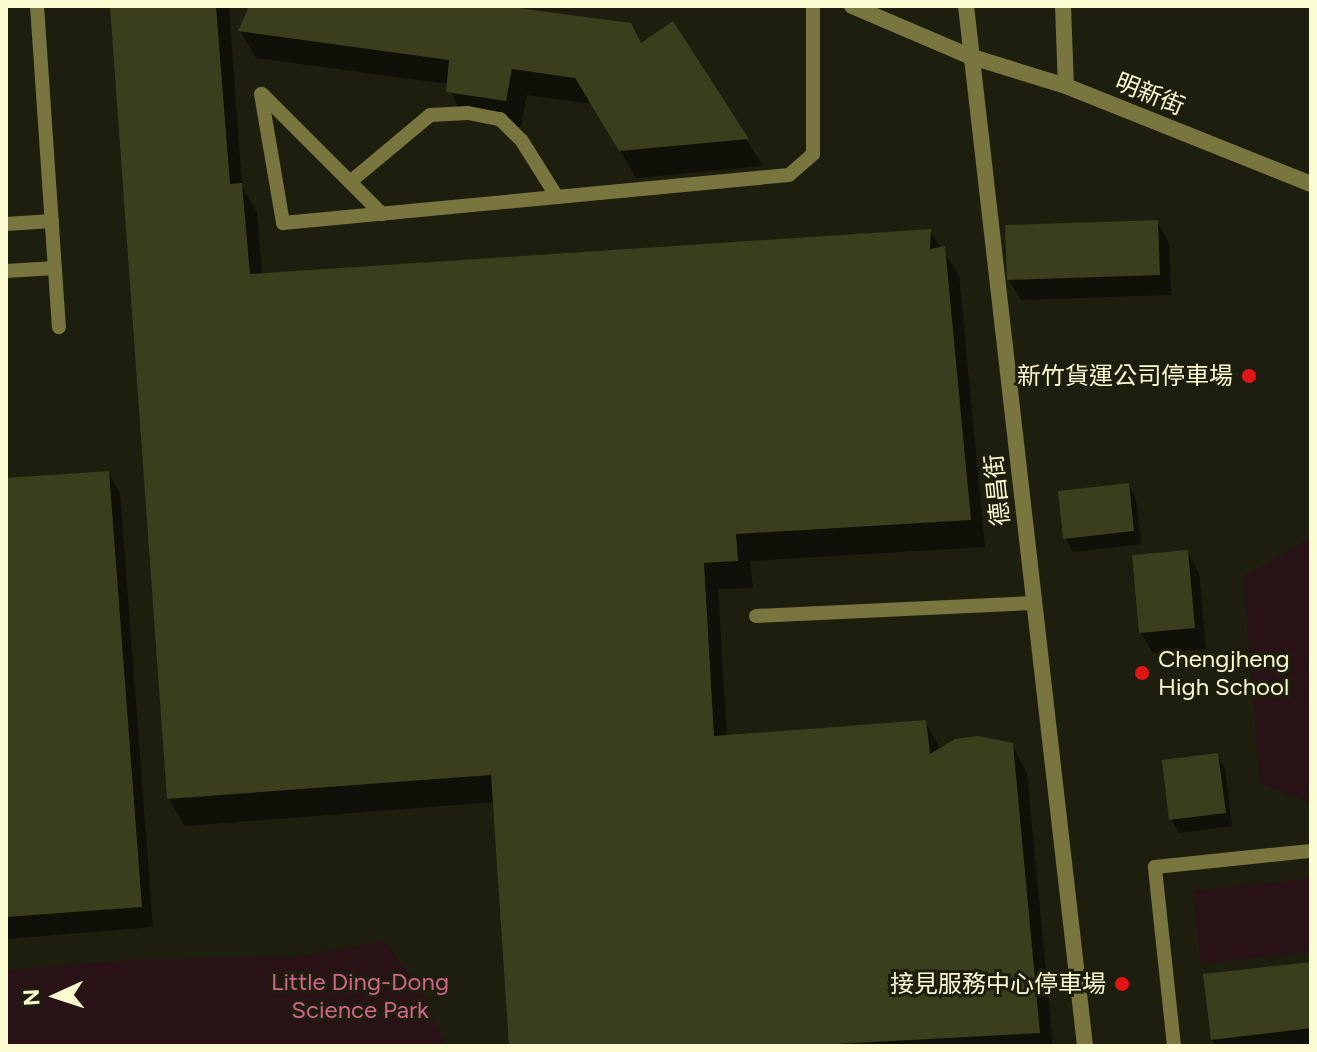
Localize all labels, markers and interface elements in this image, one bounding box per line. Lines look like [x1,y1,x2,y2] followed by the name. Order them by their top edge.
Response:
[1111,67,1189,121] street label: 明新街
[1017,362,1233,390] place label: 新竹貨運公司停車場
[1240,367,1258,385] marker: 新竹貨運公司停車場
[979,453,1015,527] street label: 德昌街
[1158,645,1290,701] place label: Chengjheng High School
[1133,664,1151,682] marker: Chengjheng High School
[16,956,96,1036] north arrow
[271,968,449,1024] park label: Little Ding-Dong Science Park
[890,970,1106,998] place label: 接見服務中心停車場
[1113,975,1131,993] marker: 接見服務中心停車場
[18,988,45,1006] text: N

